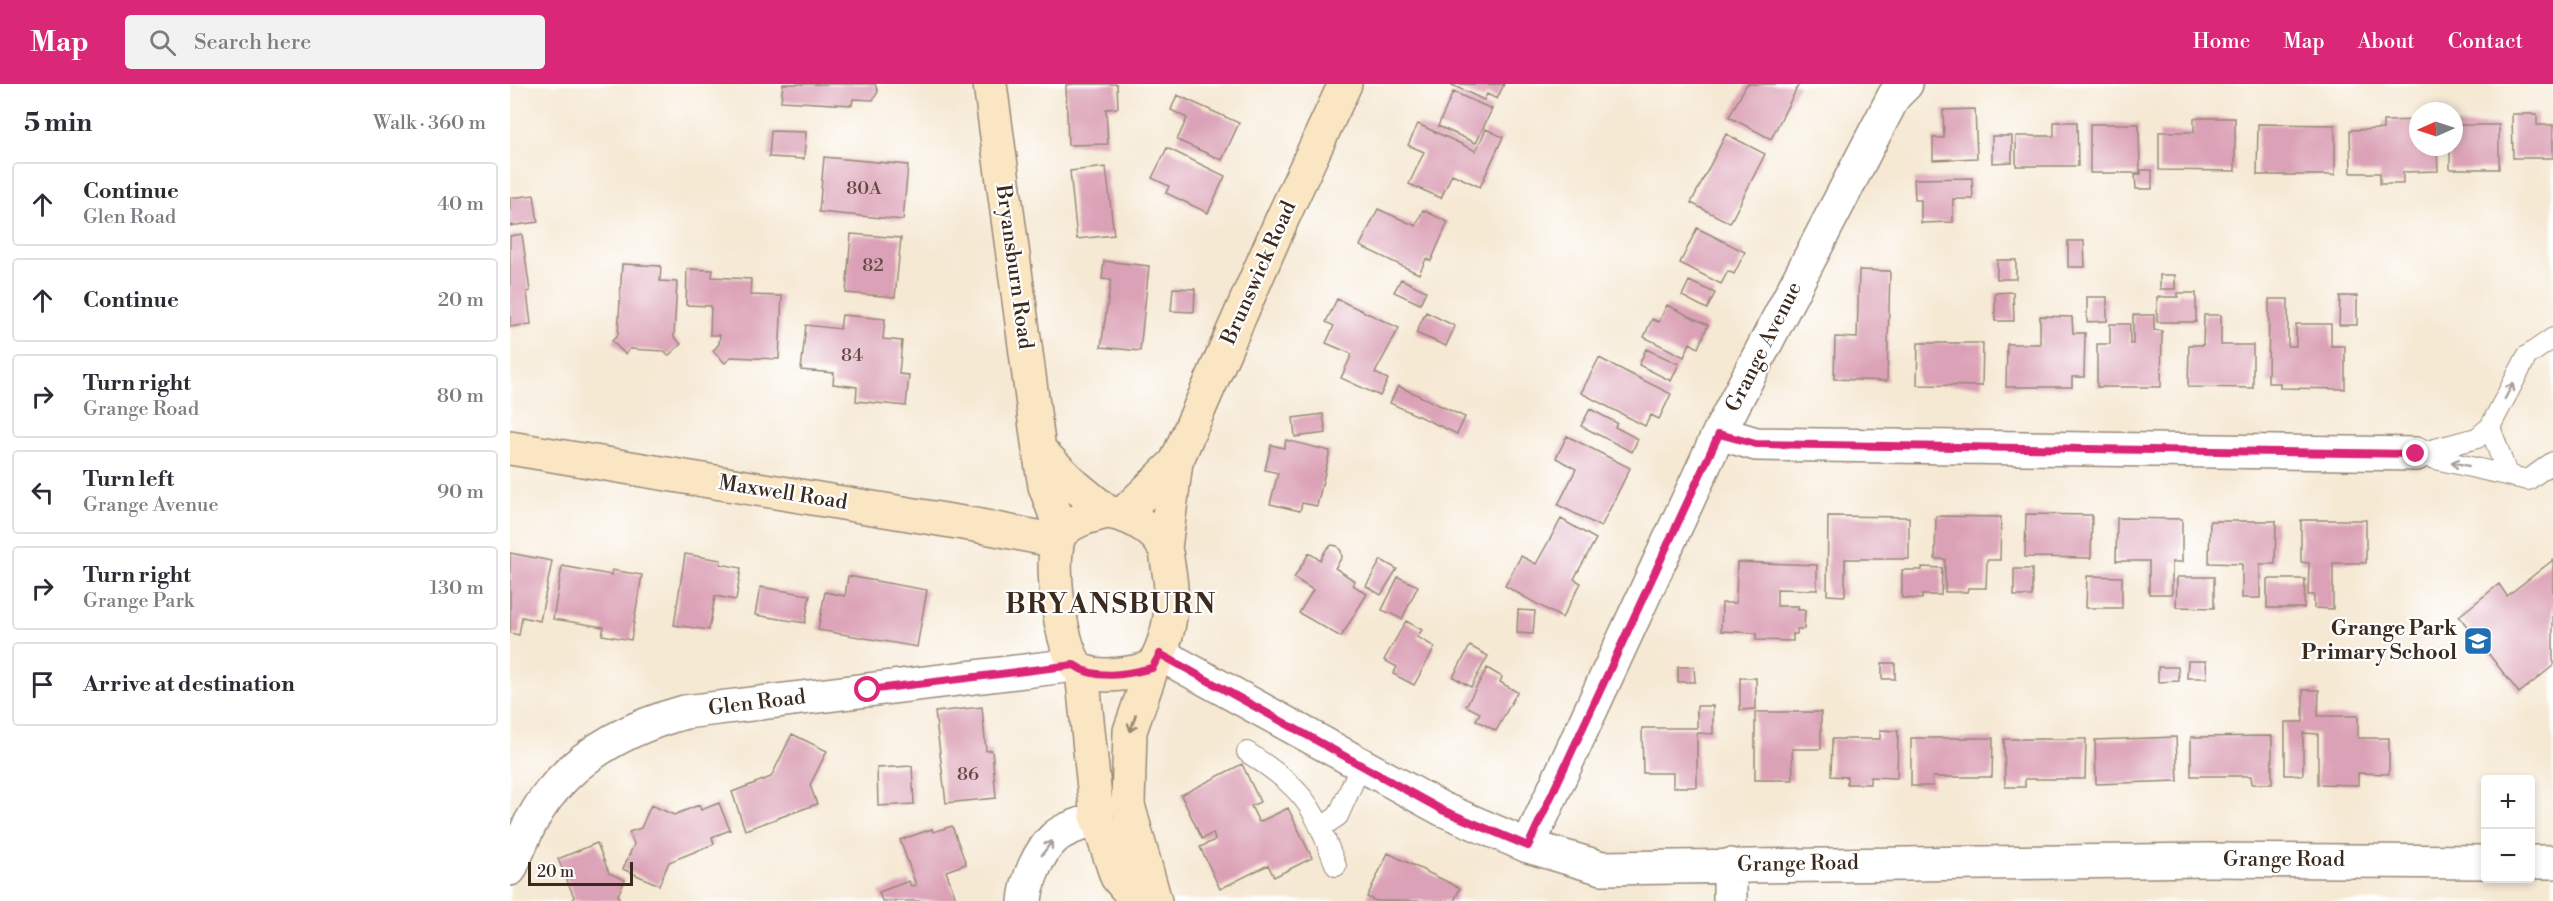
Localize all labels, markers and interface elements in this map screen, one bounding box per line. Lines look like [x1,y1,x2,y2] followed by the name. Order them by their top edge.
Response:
[125,15,545,69] search box
[30,25,89,60] text: Map
[146,26,179,59] icon: search
[194,29,311,56] text: Search here
[2193,29,2250,55] text: Home
[2283,29,2325,55] text: Map
[2358,29,2415,55] text: About
[2448,29,2523,55] text: Contact
[2409,102,2463,156] north arrow
[24,107,92,139] text: 5 min
[373,111,486,136] text: Walk · 360 m
[846,177,882,200] house number: 80A
[83,178,179,205] text: Continue
[989,182,1038,351] street label: Bryansburn Road
[26,188,59,221] icon: ahead
[437,192,484,217] text: 40 m
[1215,197,1302,350] street label: Brunswick Road
[83,205,176,230] text: Glen Road
[862,254,884,277] house number: 82
[1720,278,1808,416] street label: Grange Avenue
[26,284,59,317] icon: ahead
[83,287,179,314] text: Continue
[438,288,484,313] text: 20 m
[841,344,863,367] house number: 84
[83,370,191,397] text: Turn right
[26,380,59,413] icon: right
[2504,382,2515,400] one-way arrow
[437,384,484,409] text: 80 m
[83,397,199,422] text: Grange Road
[2402,440,2428,466] route end
[2451,458,2470,470] one-way arrow
[83,466,174,493] text: Turn left
[717,470,849,516] street label: Maxwell Road
[26,476,59,509] icon: left
[437,480,484,505] text: 90 m
[83,493,219,518] text: Grange Avenue
[83,562,191,589] text: Turn right
[26,572,59,605] icon: right
[429,576,484,601] text: 130 m
[1005,588,1217,622] district label: BRYANSBURN
[83,589,194,614] text: Grange Park
[2301,616,2458,666] place label: Grange Park Primary School
[2462,625,2494,657] school or university icon: Grange Park Primary School
[26,668,59,701] icon: arrive
[83,671,295,698] text: Arrive at destination
[854,676,880,702] route start
[707,684,807,722] street label: Glen Road
[1127,713,1138,732] one-way arrow
[957,763,979,786] house number: 86
[2481,775,2535,883] map controls
[2481,775,2535,829] button: +
[2481,829,2535,883] button: −
[1041,840,1053,856] one-way arrow
[2223,847,2345,873] street label: Grange Road
[1737,850,1859,878] street label: Grange Road
[528,859,633,886] scale bar
[537,862,574,882] text: 20 m

